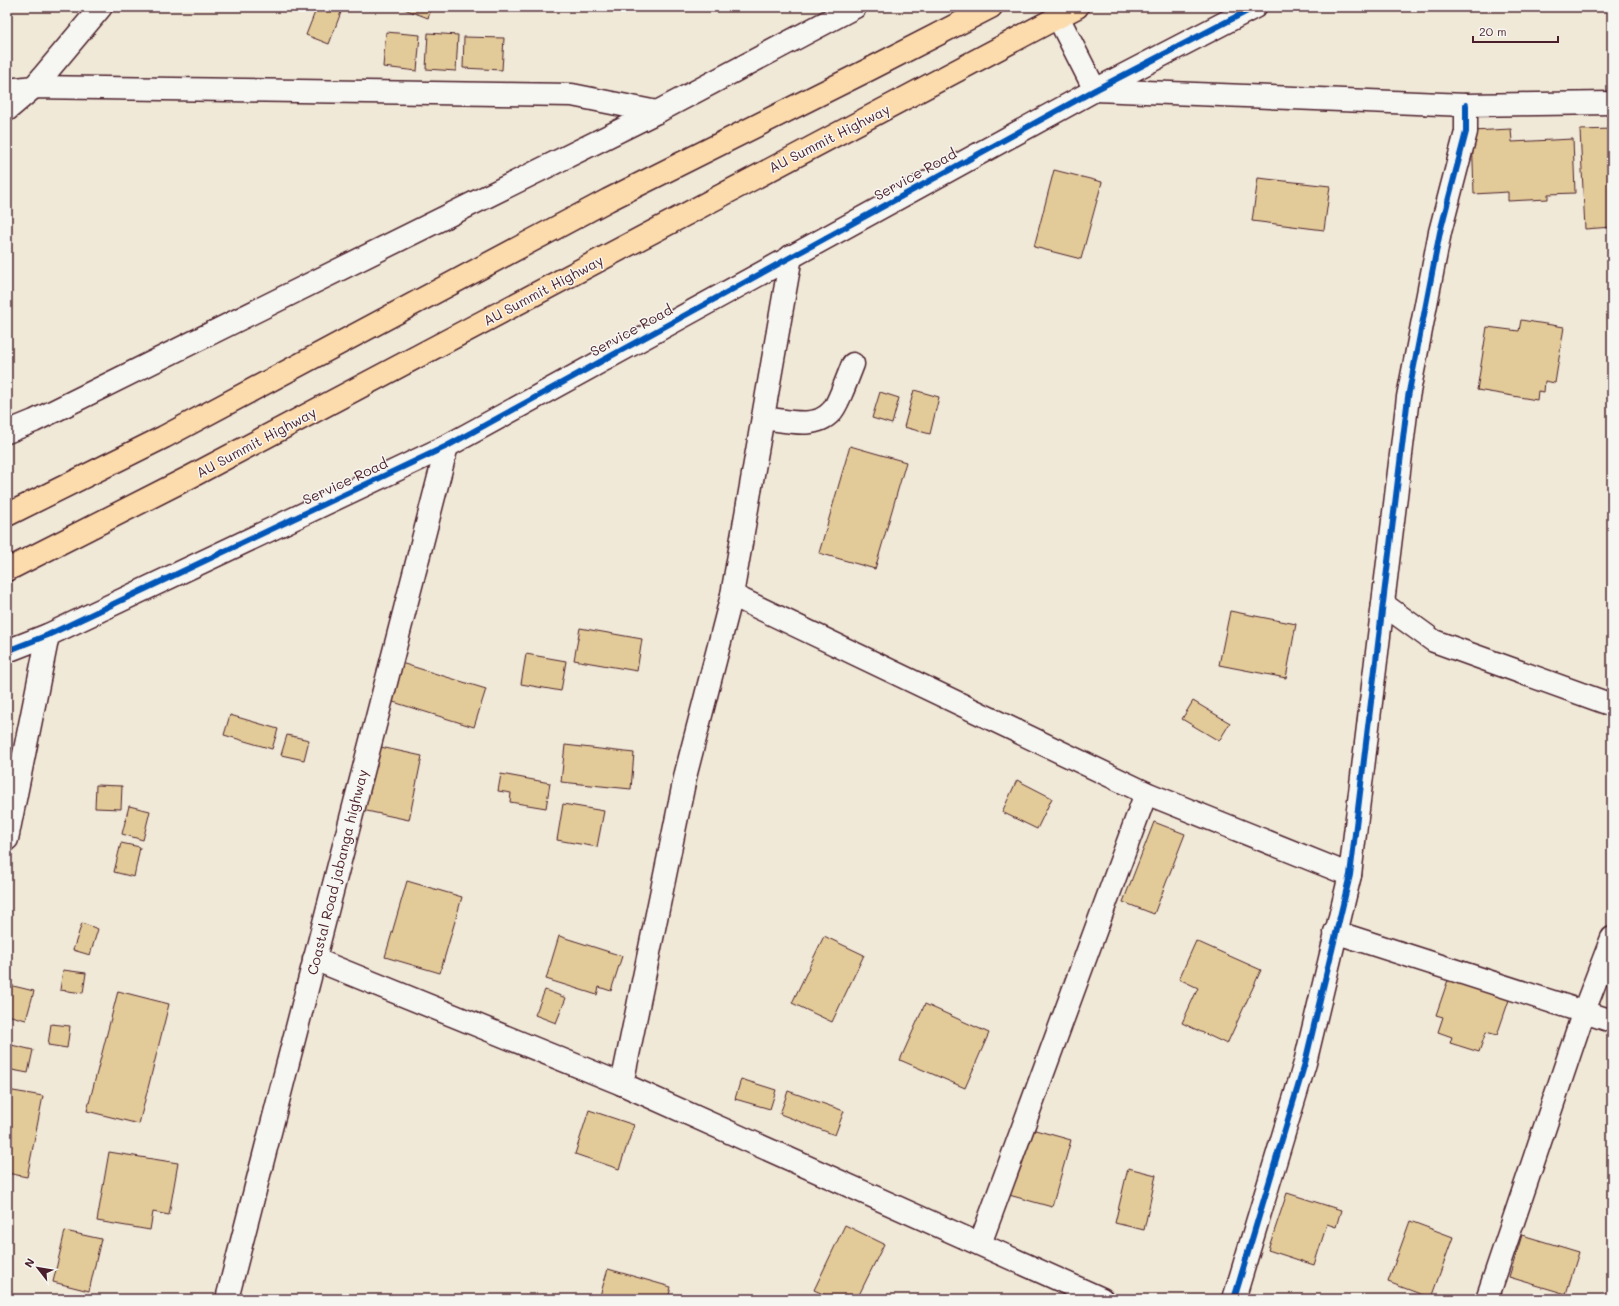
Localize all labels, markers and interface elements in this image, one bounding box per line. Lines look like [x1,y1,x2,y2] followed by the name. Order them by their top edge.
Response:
[1473,18,1558,44] scale bar
[1479,23,1507,39] text: 20 m
[765,99,893,177] street label: AU Summit Highway
[870,143,960,204] street label: Service Road
[480,250,606,330] street label: AU Summit Highway
[586,299,676,360] street label: Service Road
[193,402,319,482] street label: AU Summit Highway
[300,453,391,509] street label: Service Road
[302,767,372,977] street label: Coastal Road jabanga highway
[18,1248,58,1288] north arrow
[20,1255,38,1270] text: N

